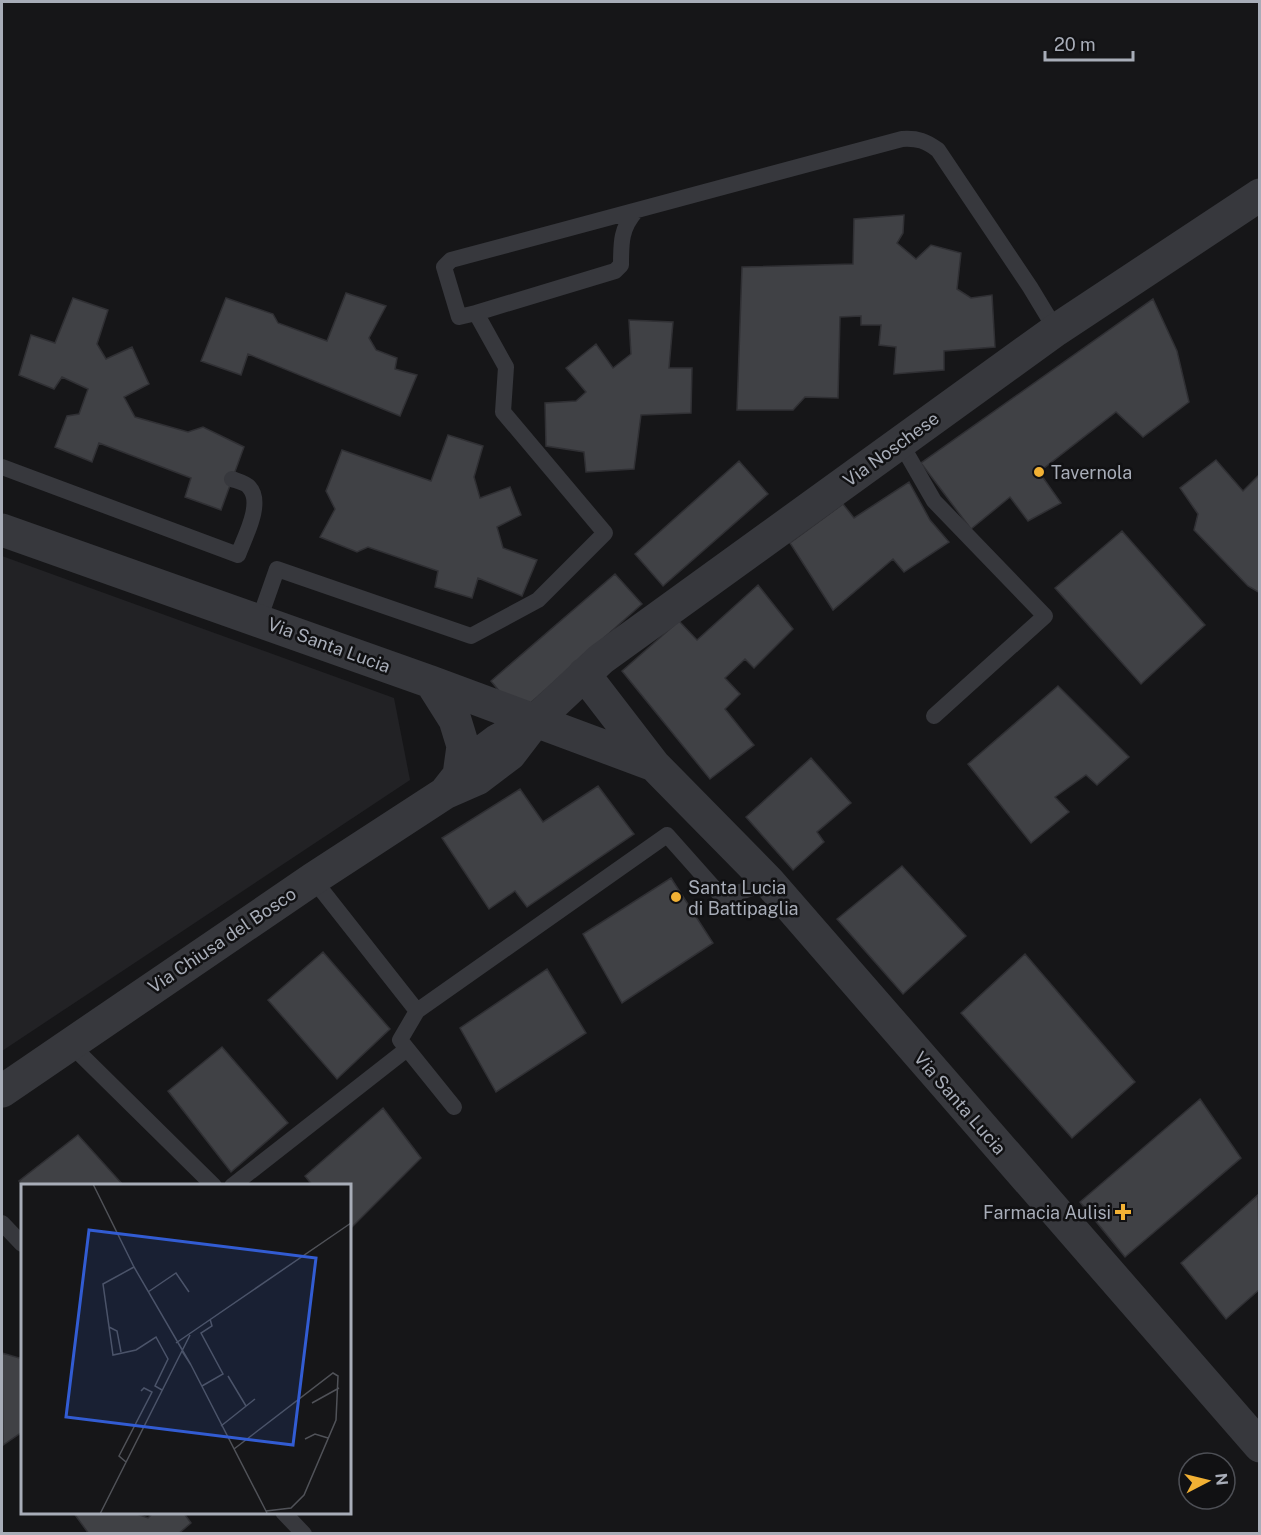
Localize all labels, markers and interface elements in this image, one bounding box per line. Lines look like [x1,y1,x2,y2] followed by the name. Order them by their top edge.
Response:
[1045,24,1134,62] scale bar
[1054,34,1096,55] text: 20 m
[839,407,943,491] street label: Via Noschese
[1051,462,1132,483] place label: Tavernola
[1032,465,1046,479] marker: Tavernola
[265,613,393,677] street label: Via Santa Lucia
[688,877,799,919] place label: Santa Lucia di Battipaglia
[144,883,300,997] street label: Via Chiusa del Bosco
[669,890,683,904] marker: Santa Lucia di Battipaglia
[910,1047,1010,1159] street label: Via Santa Lucia
[21,1184,351,1514] inset map
[983,1202,1111,1223] place label: Farmacia Aulisi
[1116,1205,1130,1219] marker: Farmacia Aulisi
[1177,1451,1237,1511] north arrow
[1211,1472,1232,1487] text: N

